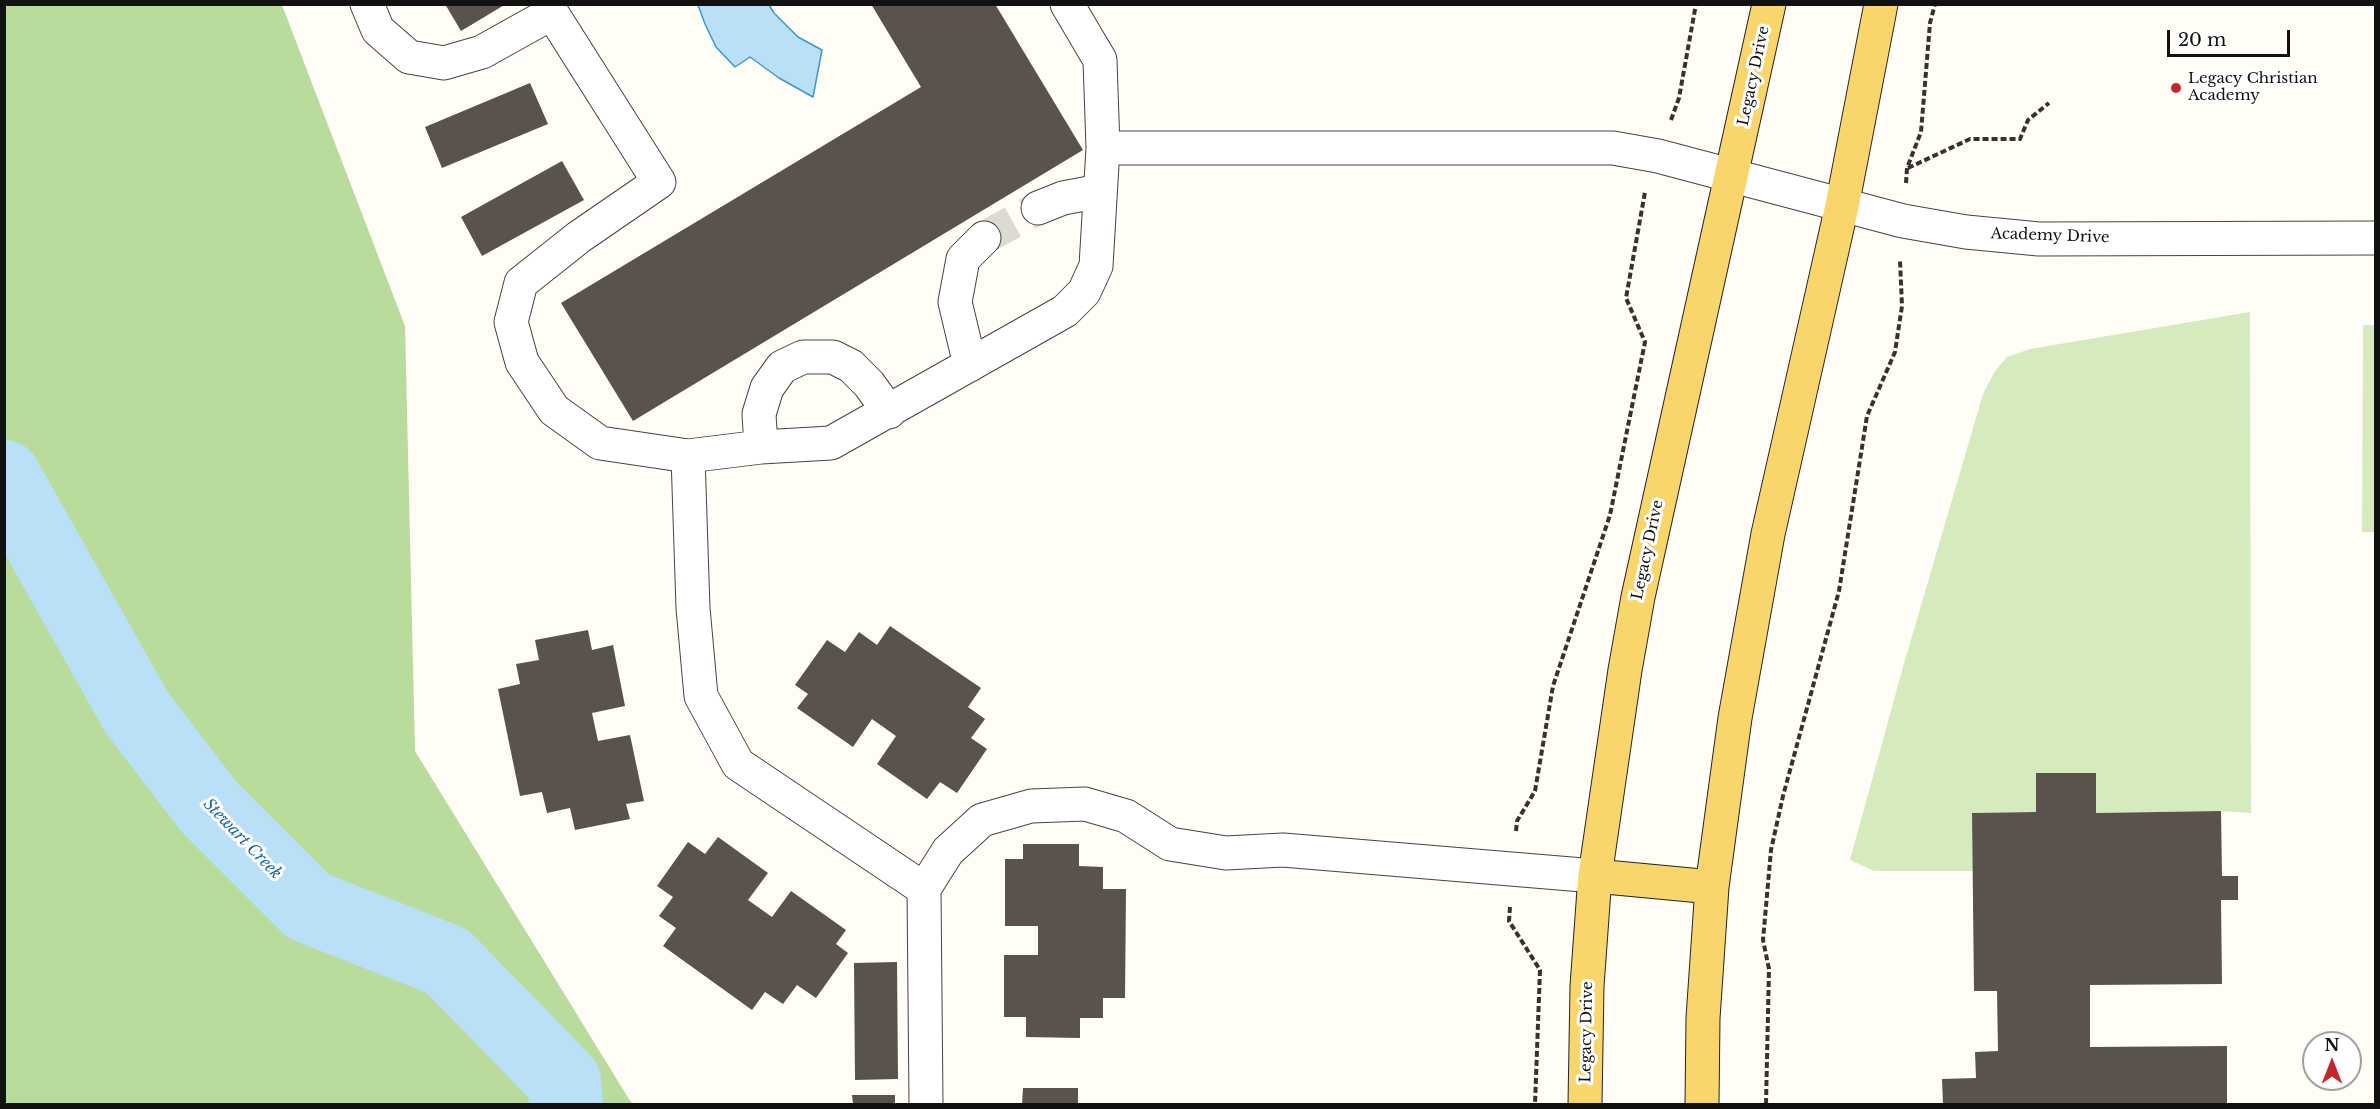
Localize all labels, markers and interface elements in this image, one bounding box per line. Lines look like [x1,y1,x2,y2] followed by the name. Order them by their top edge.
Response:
[2170,18,2293,56] scale bar
[1735,24,1773,128] street label: Legacy Drive
[2178,29,2226,51] text: 20 m
[2188,70,2318,105] place label: Legacy Christian Academy
[2169,81,2183,95] marker: Legacy Christian Academy
[1990,225,2110,247] street label: Academy Drive
[1629,498,1667,602] street label: Legacy Drive
[199,795,285,883] water label: Stewart Creek
[1577,981,1597,1083] street label: Legacy Drive
[2302,1031,2362,1091] north arrow
[2324,1035,2340,1055] text: N

